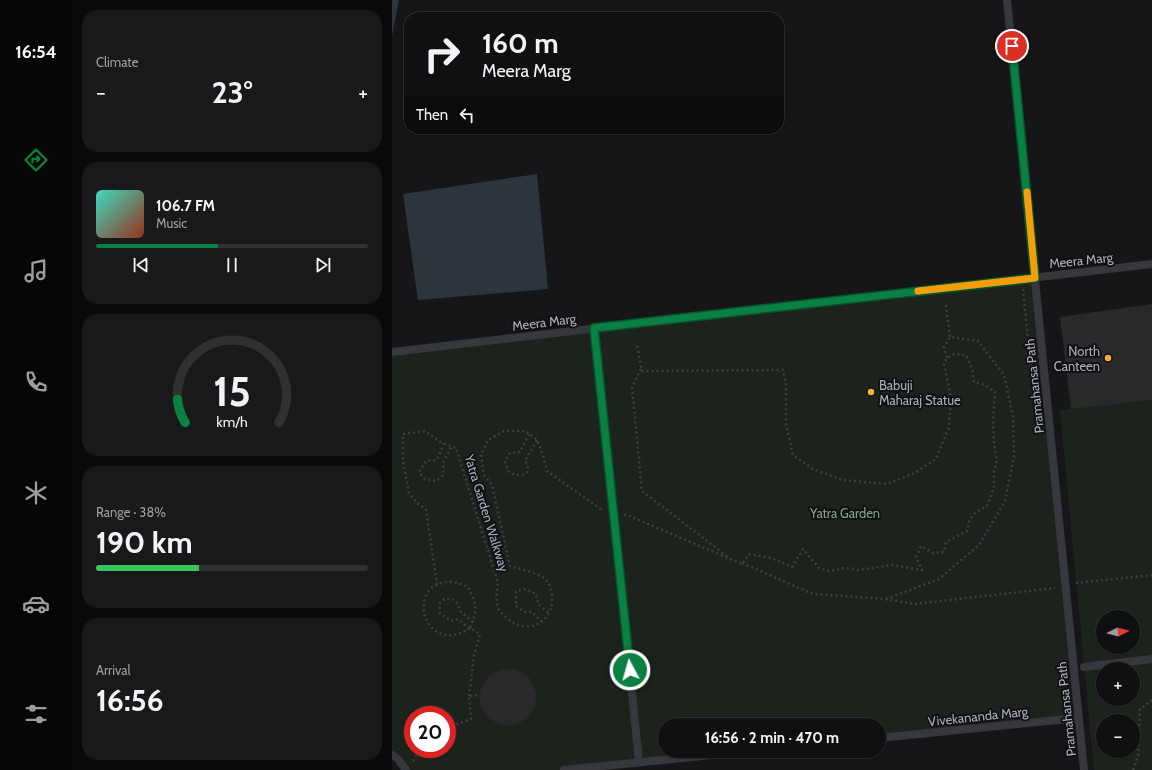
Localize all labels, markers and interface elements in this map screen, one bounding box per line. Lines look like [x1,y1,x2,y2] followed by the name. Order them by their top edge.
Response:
[482,26,558,60] text: 160 m
[416,28,468,80] icon: right
[995,29,1029,63] pin
[1001,35,1023,57] icon: arrive
[15,41,57,63] text: 16:54
[96,54,138,70] text: Climate
[482,60,571,82] text: Meera Marg
[212,74,252,111] text: 23°
[96,79,106,106] text: −
[358,79,368,106] text: +
[456,104,478,126] icon: left
[416,106,448,124] text: Then
[22,146,50,174] icon: directions
[156,197,215,215] text: 106.7 FM
[156,215,187,231] text: Music
[1048,249,1114,271] street label: Meera Marg
[130,254,152,276] icon: previous
[221,254,243,276] icon: pause
[312,254,334,276] icon: next
[22,257,50,285] icon: music
[511,310,577,334] street label: Meera Marg
[1021,338,1047,434] street label: Pramahansa Path
[1054,343,1100,374] place label: North Canteen
[1103,353,1113,363] marker: North Canteen
[213,366,251,416] text: 15
[22,368,50,396] icon: phone
[879,377,961,409] place label: Babuji Maharaj Statue
[866,387,876,397] marker: Babuji Maharaj Statue
[216,413,248,431] text: km/h
[461,451,513,574] street label: Yatra Garden Walkway
[22,479,50,507] icon: climate
[96,504,166,520] text: Range · 38%
[809,505,880,521] park label: Yatra Garden
[96,524,192,561] text: 190 km
[22,590,50,618] icon: car
[1096,610,1140,654] north arrow
[1096,610,1140,758] map controls
[609,649,651,691] position arrow
[1053,661,1079,757] street label: Pramahansa Path
[96,662,131,678] text: Arrival
[1096,662,1140,706] button: +
[96,682,164,719] text: 16:56
[22,700,50,728] icon: filters
[927,703,1029,729] street label: Vivekananda Marg
[404,706,456,758] speed limit sign: 20
[1096,714,1140,758] button: −
[705,729,839,747] text: 16:56 · 2 min · 470 m

